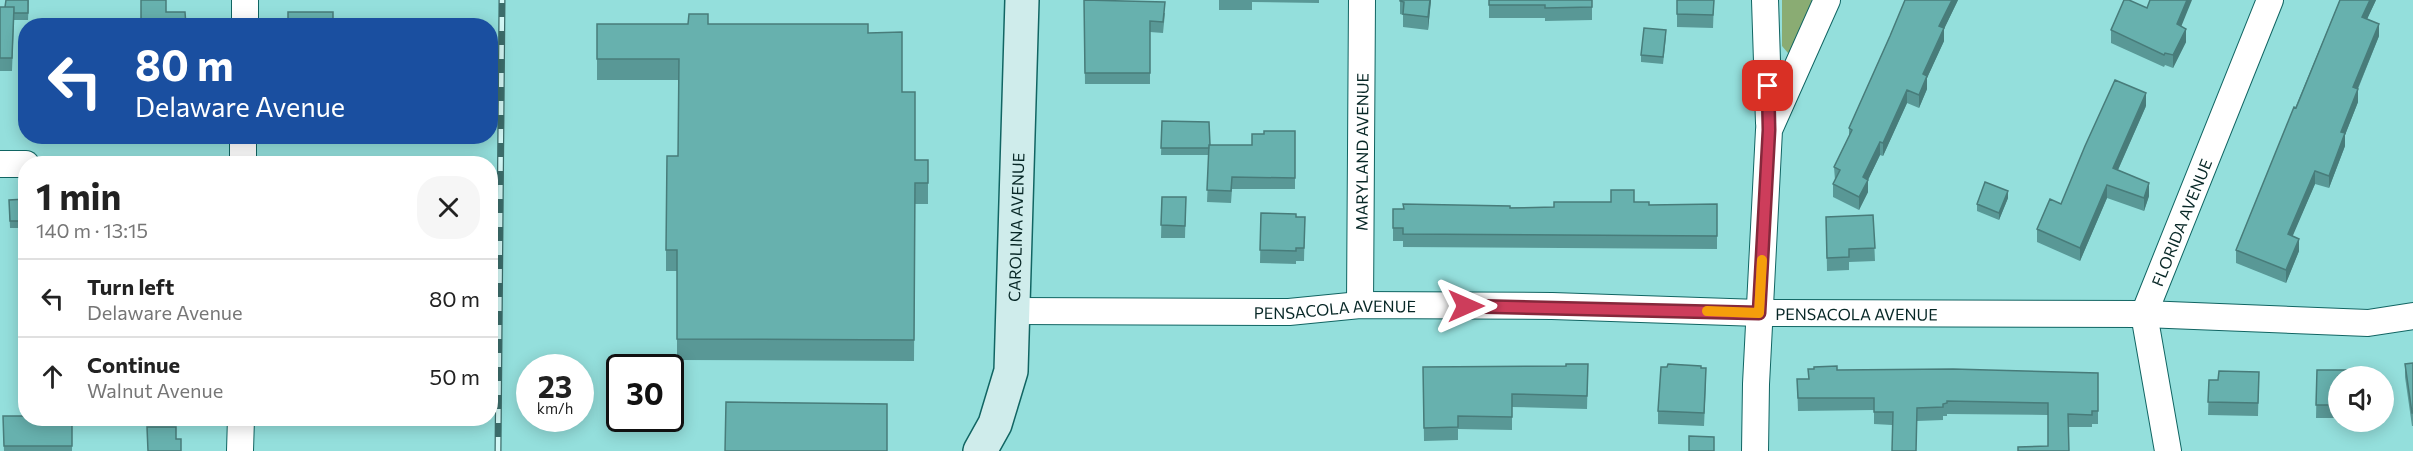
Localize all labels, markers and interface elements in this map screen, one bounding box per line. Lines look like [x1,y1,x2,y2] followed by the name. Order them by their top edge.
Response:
[135,38,234,90] text: 80 m
[36,42,114,120] icon: left
[1742,60,1793,111] pin
[1751,69,1784,102] icon: arrive
[1351,73,1371,231] street label: MARYLAND AVENUE
[135,90,345,123] text: Delaware Avenue
[1004,153,1027,302] street label: CAROLINA AVENUE
[2147,156,2215,289] street label: FLORIDA AVENUE
[36,173,121,217] text: 1 min
[417,176,480,239] button: close
[36,218,148,242] text: 140 m · 13:15
[87,273,174,300] text: Turn left
[1434,274,1498,338] position arrow
[36,282,69,315] icon: left
[429,285,480,312] text: 80 m
[1254,295,1416,322] street label: PENSACOLA AVENUE
[87,300,243,324] text: Delaware Avenue
[1775,304,1938,323] street label: PENSACOLA AVENUE
[87,351,180,378] text: Continue
[606,354,684,432] speed limit sign: 30
[36,360,69,393] icon: ahead
[430,363,480,390] text: 50 m
[2328,366,2394,432] map controls
[2328,366,2394,432] button: sound
[538,367,572,404] text: 23
[87,378,223,402] text: Walnut Avenue
[537,399,573,417] text: km/h

